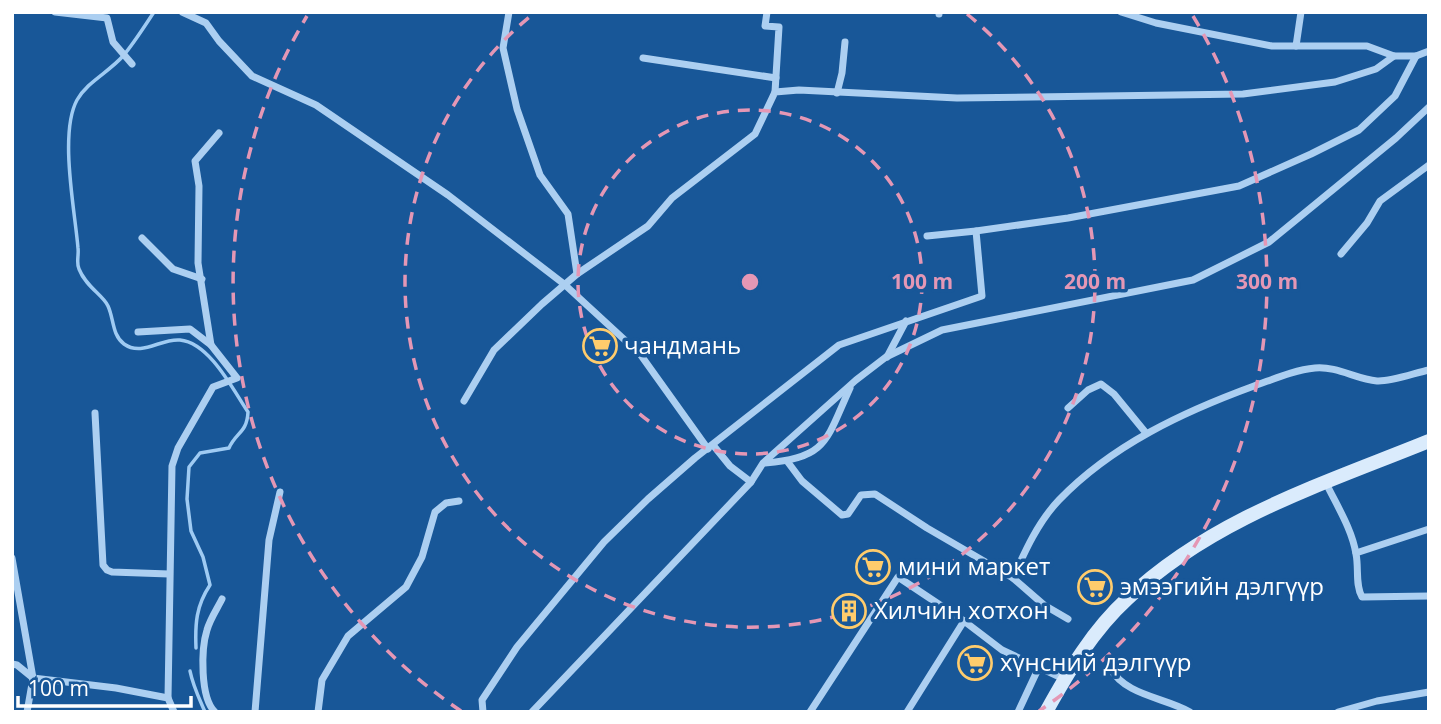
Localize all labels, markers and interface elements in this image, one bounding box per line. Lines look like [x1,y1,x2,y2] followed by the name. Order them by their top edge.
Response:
[891,267,953,295] text: 100 m
[1064,267,1126,295] text: 200 m
[1236,267,1298,295] text: 300 m
[738,270,762,294] centre of rings
[581,327,619,365] supermarket icon: чандмань
[624,328,741,361] place label: чандмань
[854,548,892,586] supermarket icon: мини маркет
[898,549,1050,582] place label: мини маркет
[1076,568,1114,606] supermarket icon: эмээгийн дэлгүүр
[1120,569,1324,602] place label: эмээгийн дэлгүүр
[830,592,868,630] building icon: Хилчин хотхон
[874,593,1049,626] place label: Хилчин хотхон
[956,644,994,682] supermarket icon: хүнсний дэлгүүр
[1000,645,1192,678] place label: хүнсний дэлгүүр
[18,664,191,708] scale bar
[28,674,89,702] text: 100 m

